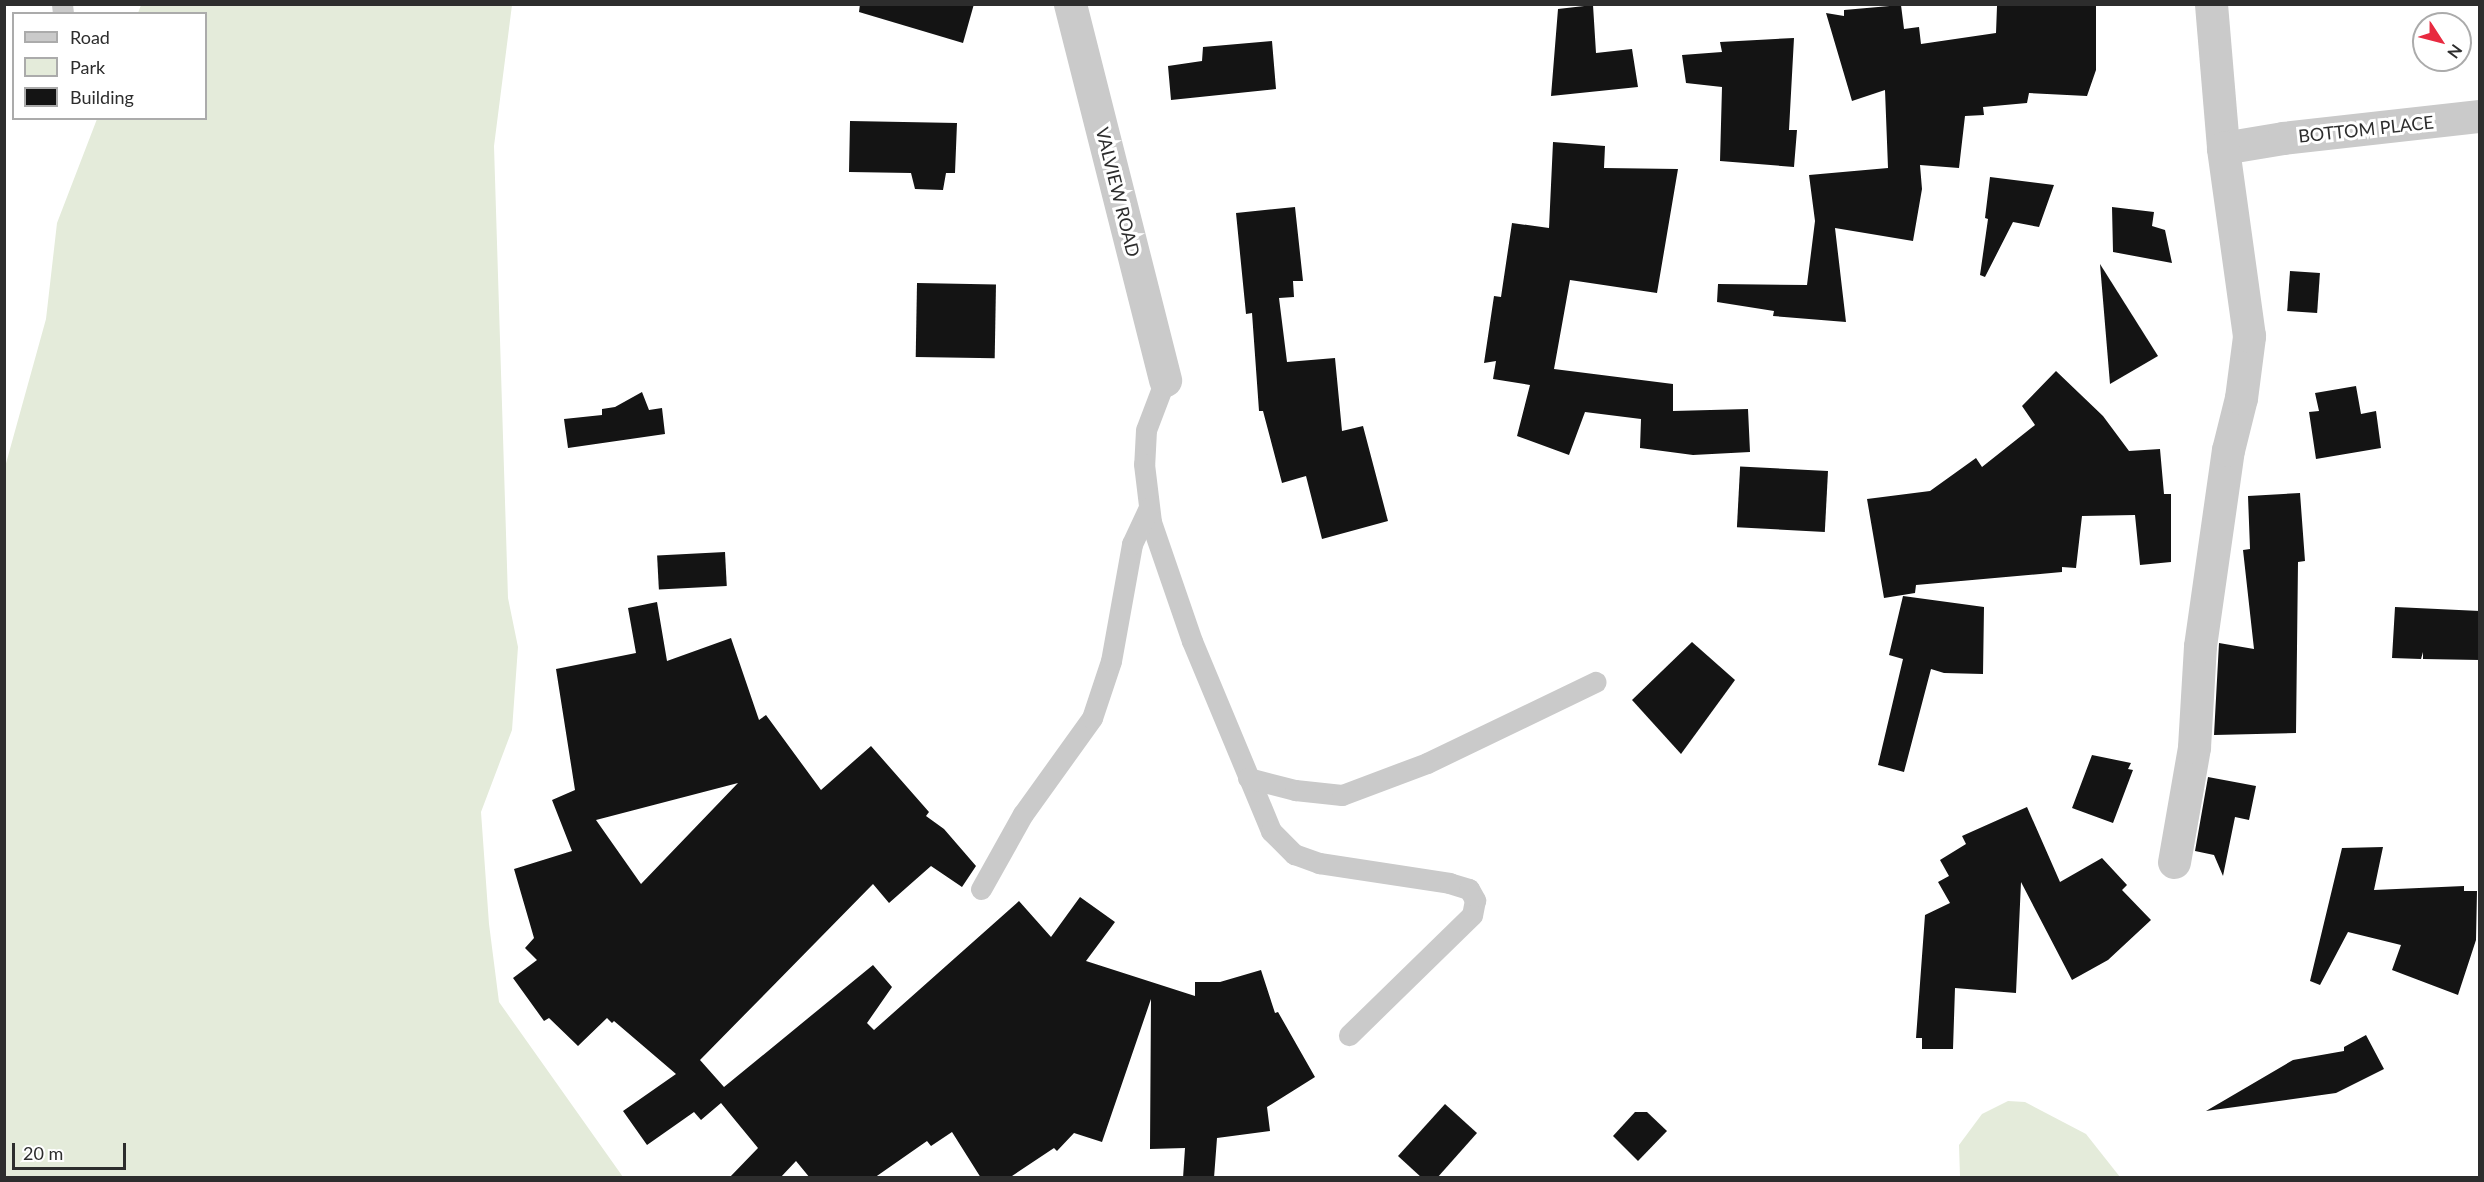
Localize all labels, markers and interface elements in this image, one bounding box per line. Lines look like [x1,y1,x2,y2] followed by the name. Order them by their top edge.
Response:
[12,12,207,120] legend
[2412,12,2472,72] north arrow
[70,26,110,48] text: Road
[2444,41,2467,62] text: N
[70,56,105,78] text: Park
[70,86,134,108] text: Building
[2297,111,2435,147] street label: BOTTOM PLACE
[1091,125,1145,259] street label: VALVIEW ROAD
[15,1131,129,1169] scale bar
[23,1142,63,1164] text: 20 m

